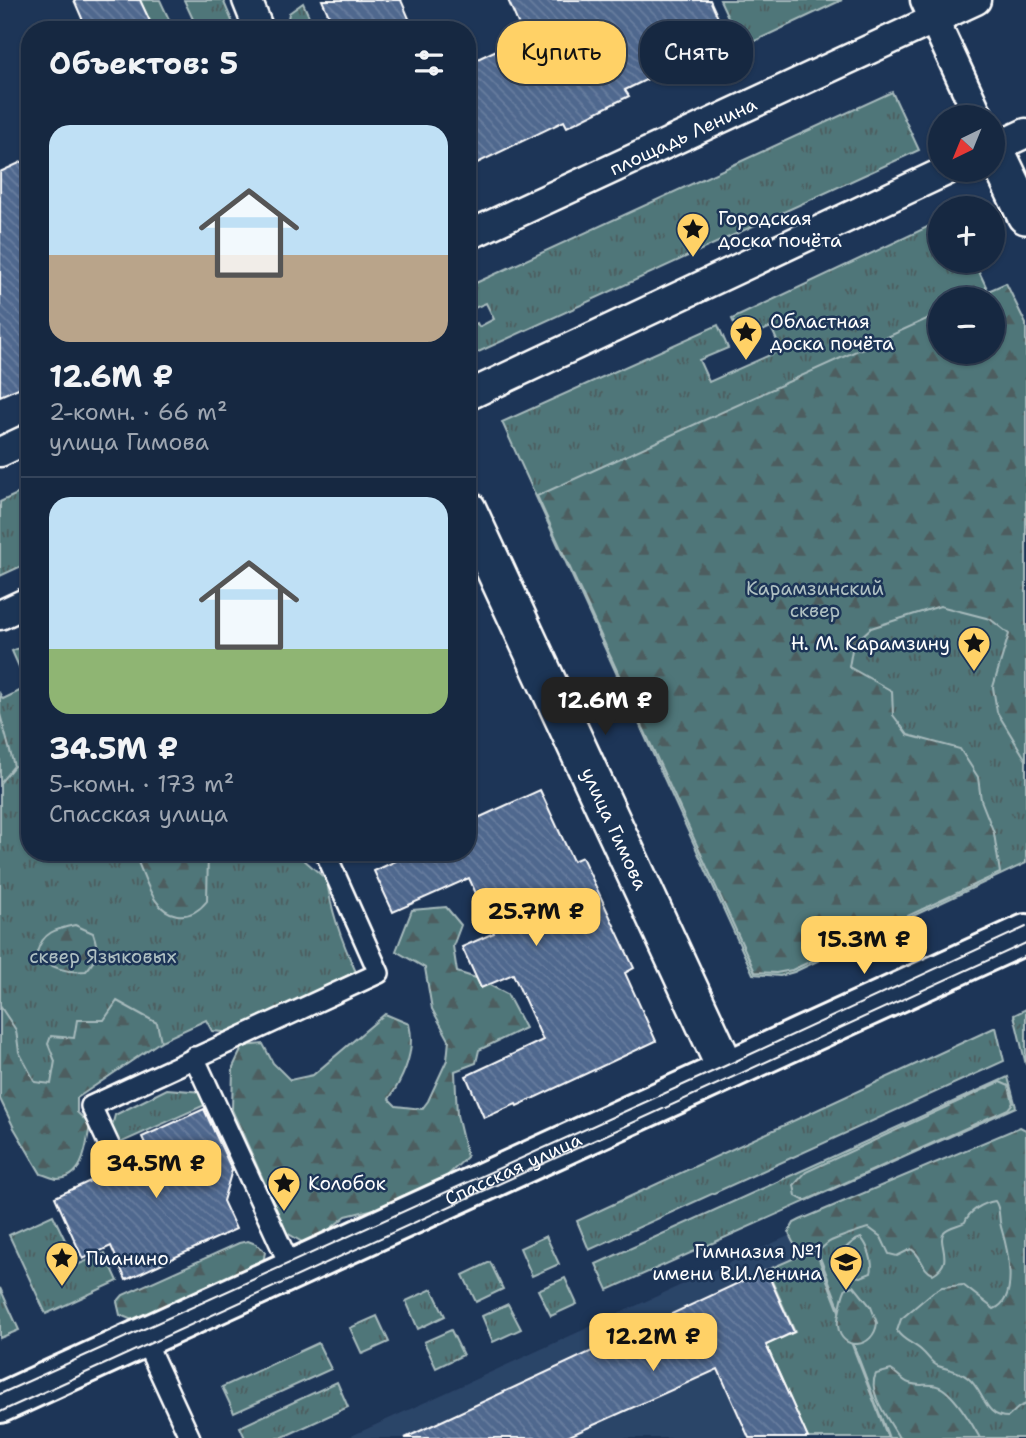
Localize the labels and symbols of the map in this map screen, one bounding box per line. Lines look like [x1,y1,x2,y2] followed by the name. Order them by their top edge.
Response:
[605,91,761,181] street label: площадь Ленина
[928,105,1004,182] north arrow
[718,206,842,253] place label: Городская доска почёта
[674,210,712,259] place icon: Городская доска почёта
[770,309,894,356] place label: Областная доска почёта
[727,313,765,362] place icon: Областная доска почёта
[746,576,884,623] park label: Карамзинский сквер
[955,624,993,673] place icon: Н. М. Карамзину
[791,631,950,656] place label: Н. М. Карамзину
[540,678,670,737] pin: 12.6M ₽
[576,763,654,894] street label: улица Гимова
[471,888,601,948] pin: 25.7M ₽
[799,916,929,976] pin: 15.3M ₽
[29,944,177,969] park label: сквер Языковых
[440,1126,586,1211] street label: Спасская улица
[91,1140,221,1200] pin: 34.5M ₽
[265,1164,303,1213] place icon: Колобок
[308,1171,386,1196] place label: Колобок
[43,1239,81,1288] place icon: Пианино
[652,1239,822,1286] place label: Гимназия №1 имени В.И.Ленина
[827,1243,865,1292] school or university icon: Гимназия №1 имени В.И.Ленина
[86,1246,169,1271] place label: Пианино
[588,1314,718,1373] pin: 12.2M ₽

